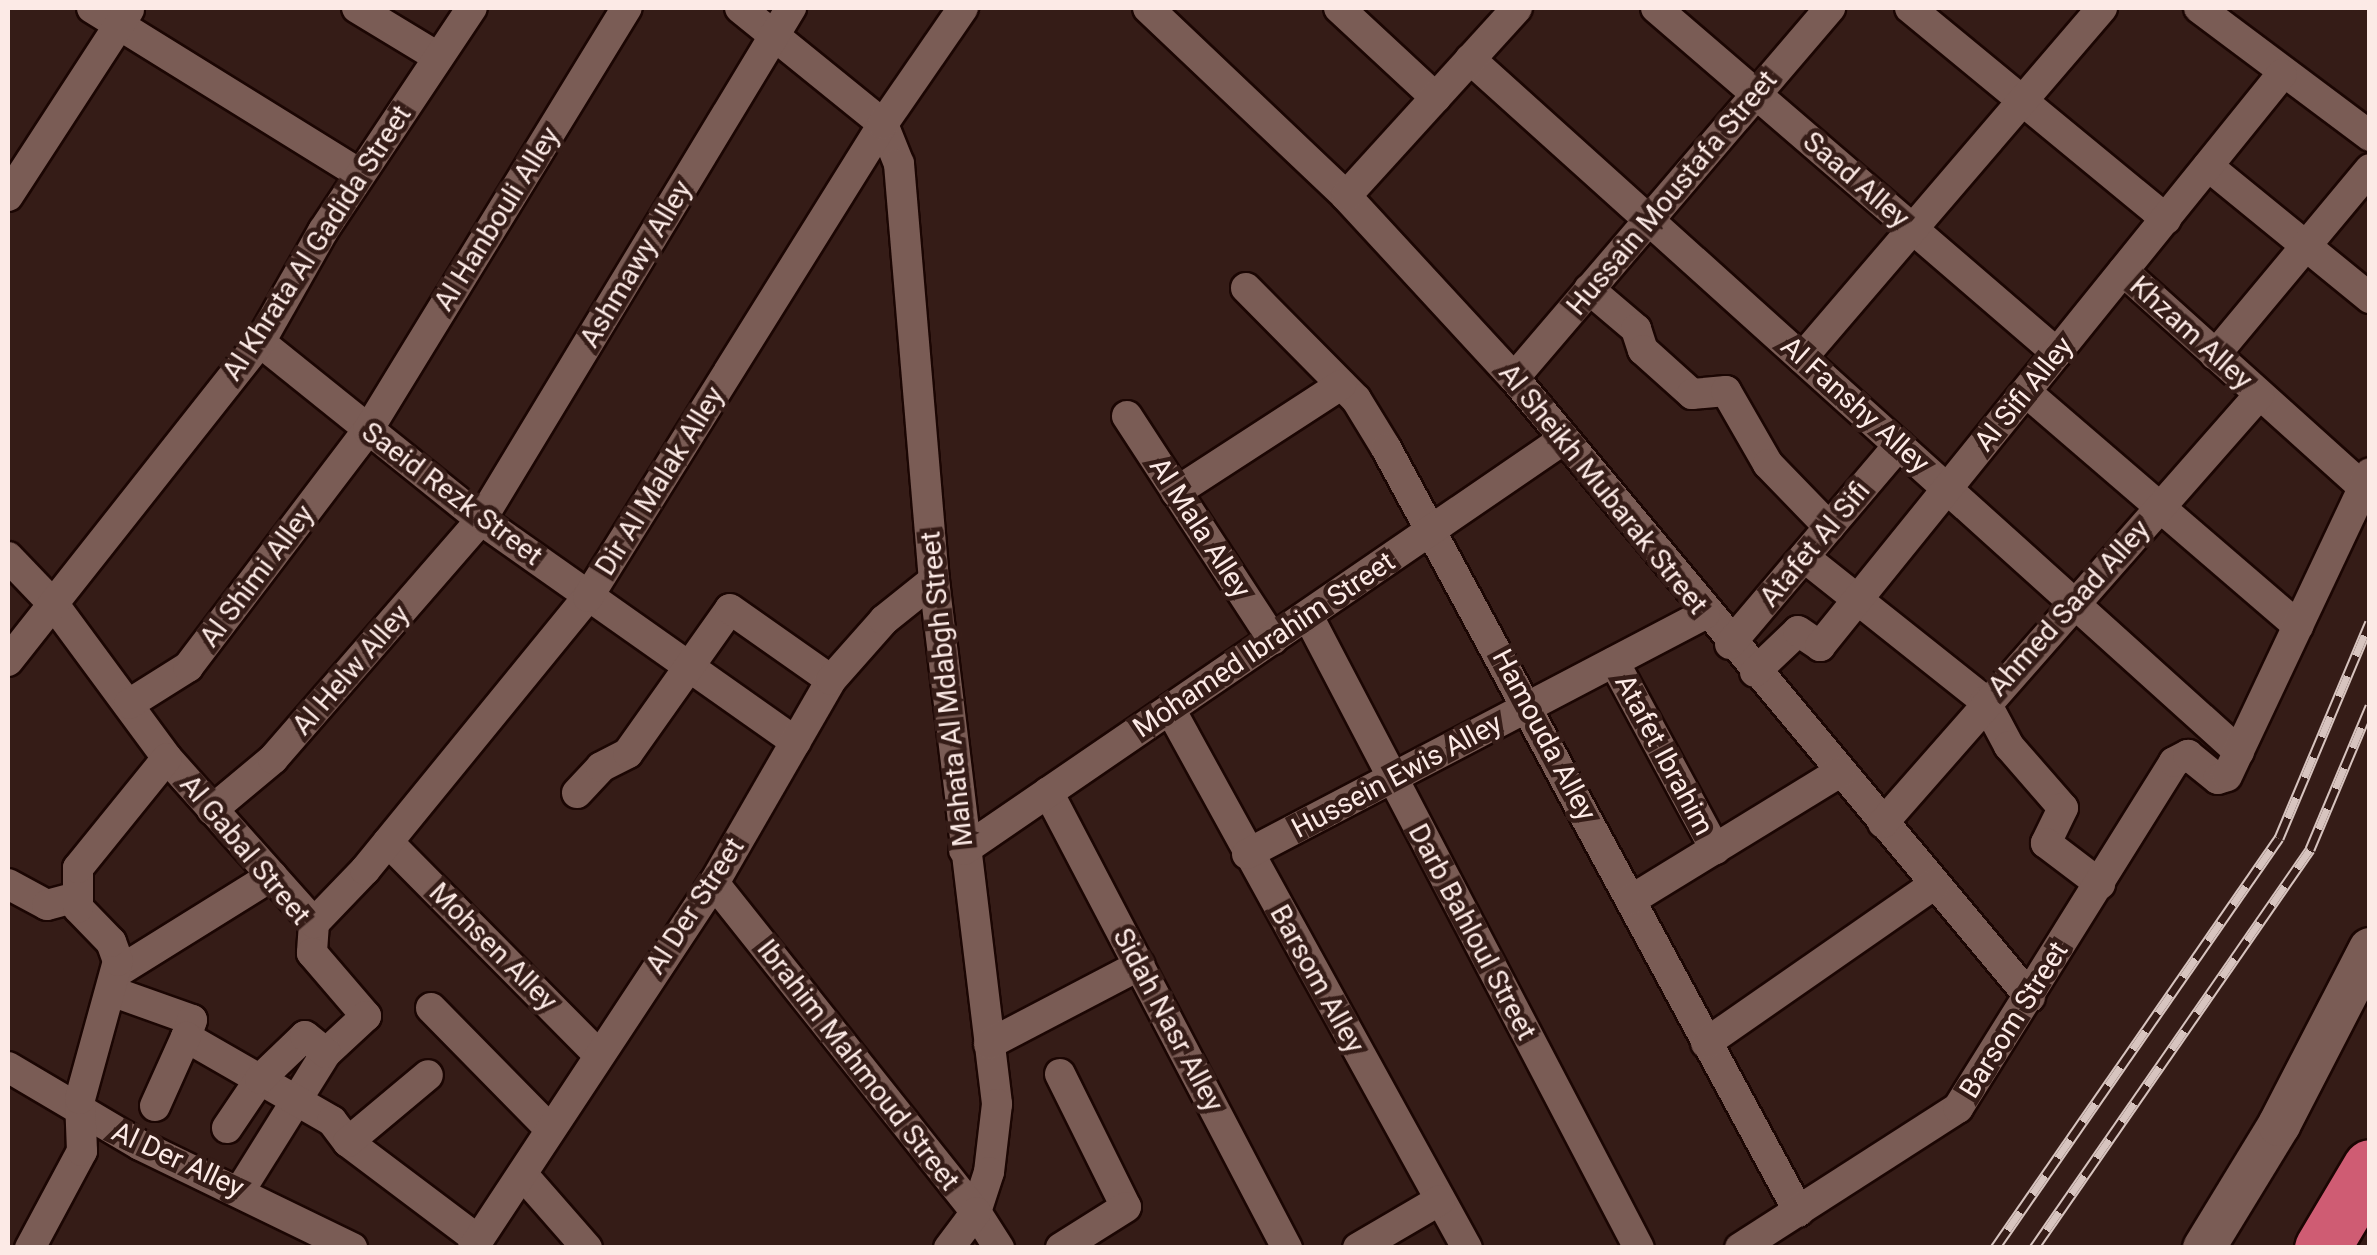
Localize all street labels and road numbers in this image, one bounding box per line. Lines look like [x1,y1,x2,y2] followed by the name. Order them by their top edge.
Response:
[1560,64,1784,322] street label: Hussain Moustafa Street
[215,99,419,387] street label: Al Khrata Al Gadida Street
[427,121,567,317] street label: Al Hanbouli Alley
[1796,125,1916,235] street label: Saad Alley
[573,174,699,354] street label: Ashmawy Alley
[2123,269,2259,397] street label: Khzam Alley
[1774,330,1936,480] street label: Al Fanshy Alley
[1968,330,2080,458] street label: Al Sifi Alley
[1492,357,1714,621] street label: Al Sheikh Mubarak Street
[588,380,732,582] street label: Dir Al Malak Alley
[355,415,549,573] street label: Saeid Rezk Street
[1142,452,1258,604] street label: Al Mala Alley
[1753,474,1877,614] street label: Atafet Al Sifi
[193,498,321,654] street label: Al Shimi Alley
[1981,513,2157,703] street label: Ahmed Saad Alley
[914,530,980,848] street label: Mahata Al Mdabgh Street
[1127,545,1401,745] street label: Mohamed Ibrahim Street
[285,598,417,742] street label: Al Helw Alley
[1485,644,1603,826] street label: Hamouda Alley
[1608,669,1720,841] street label: Atafet Ibrahim
[1286,706,1508,846] street label: Hussein Ewis Alley
[173,768,317,932] street label: Al Gabal Street
[1401,818,1543,1046] street label: Darb Bahloul Street
[639,832,751,980] street label: Al Der Street
[422,876,564,1018] street label: Mohsen Alley
[1263,899,1371,1059] street label: Barsom Alley
[1106,923,1230,1117] street label: Sidah Nasr Alley
[750,933,966,1197] street label: Ibrahim Mahmoud Street
[1953,936,2075,1104] street label: Barsom Street
[107,1115,249,1205] street label: Al Der Alley

